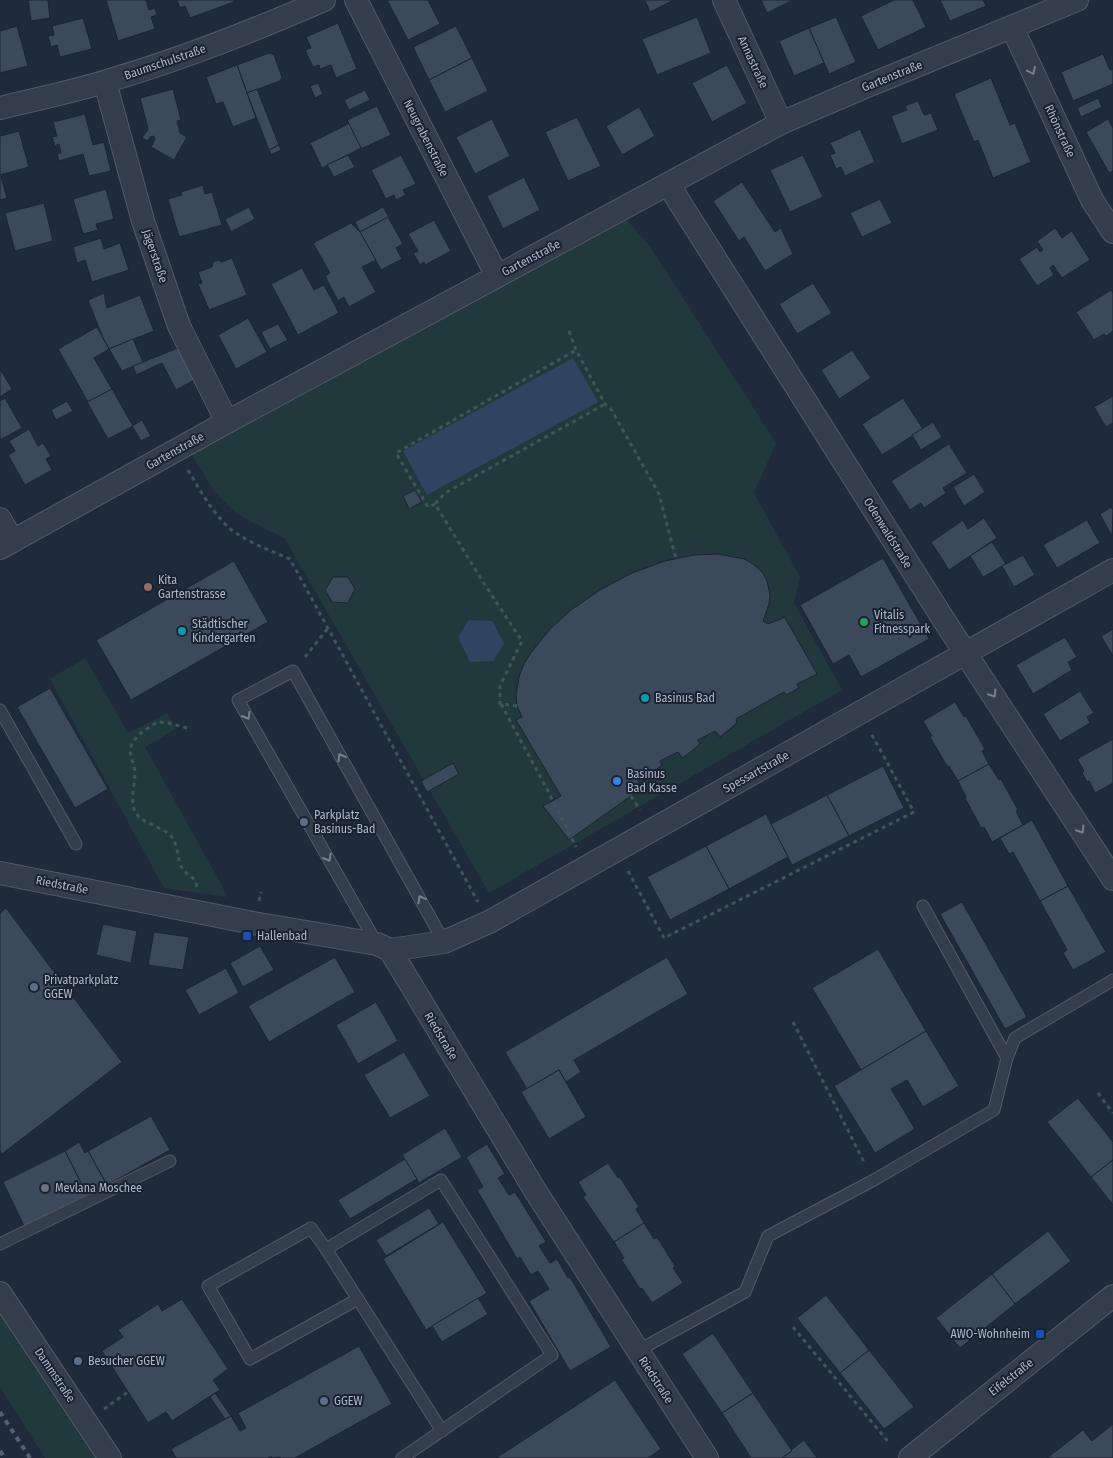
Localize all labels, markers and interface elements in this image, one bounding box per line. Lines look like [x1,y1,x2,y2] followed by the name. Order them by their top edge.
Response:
[735,34,771,90] street label: Annastraße
[122,42,208,82] street label: Baumschulstraße
[860,57,924,94] street label: Gartenstraße
[1026,66,1036,75] one-way arrow
[401,97,451,179] street label: Neugrabenstraße
[1042,102,1078,160] street label: Rhönstraße
[139,227,171,285] street label: Jägerstraße
[499,237,563,279] street label: Gartenstraße
[144,429,206,473] street label: Gartenstraße
[861,495,915,571] street label: Odenwaldstraße
[158,573,226,601] place label: Kita Gartenstrasse
[142,581,154,593] marker: Kita Gartenstrasse
[874,608,931,636] place label: Vitalis Fitnesspark
[858,616,870,628] marker: Vitalis Fitnesspark
[192,617,256,645] place label: Städtischer Kindergarten
[176,625,188,637] marker: Städtischer Kindergarten
[986,689,996,698] one-way arrow
[655,691,715,705] place label: Basinus Bad
[639,692,651,704] marker: Basinus Bad
[241,711,251,720] one-way arrow
[721,748,792,796] street label: Spessartstraße
[337,754,347,763] one-way arrow
[627,767,677,795] place label: Basinus Bad Kasse
[611,775,623,787] marker: Basinus Bad Kasse
[314,808,375,836] place label: Parkplatz Basinus-Bad
[298,816,310,828] marker: Parkplatz Basinus-Bad
[1075,825,1084,834] one-way arrow
[321,852,331,861] one-way arrow
[35,873,89,897] street label: Riedstraße
[417,895,427,904] one-way arrow
[257,929,307,943] place label: Hallenbad
[241,930,253,942] marker: Hallenbad
[44,973,118,1001] place label: Privatparkplatz GGEW
[28,981,40,993] marker: Privatparkplatz GGEW
[421,1010,461,1062] street label: Riedstraße
[55,1181,142,1195] place label: Mevlana Moschee
[39,1182,51,1194] marker: Mevlana Moschee
[950,1327,1030,1341] place label: AWO-Wohnheim
[1034,1328,1046,1340] marker: AWO-Wohnheim
[32,1345,78,1405] street label: Dammstraße
[88,1354,165,1368] place label: Besucher GGEW
[636,1354,676,1406] street label: Riedstraße
[72,1355,84,1367] marker: Besucher GGEW
[986,1355,1036,1399] street label: Eifelstraße
[334,1394,362,1408] place label: GGEW
[318,1395,330,1407] marker: GGEW

